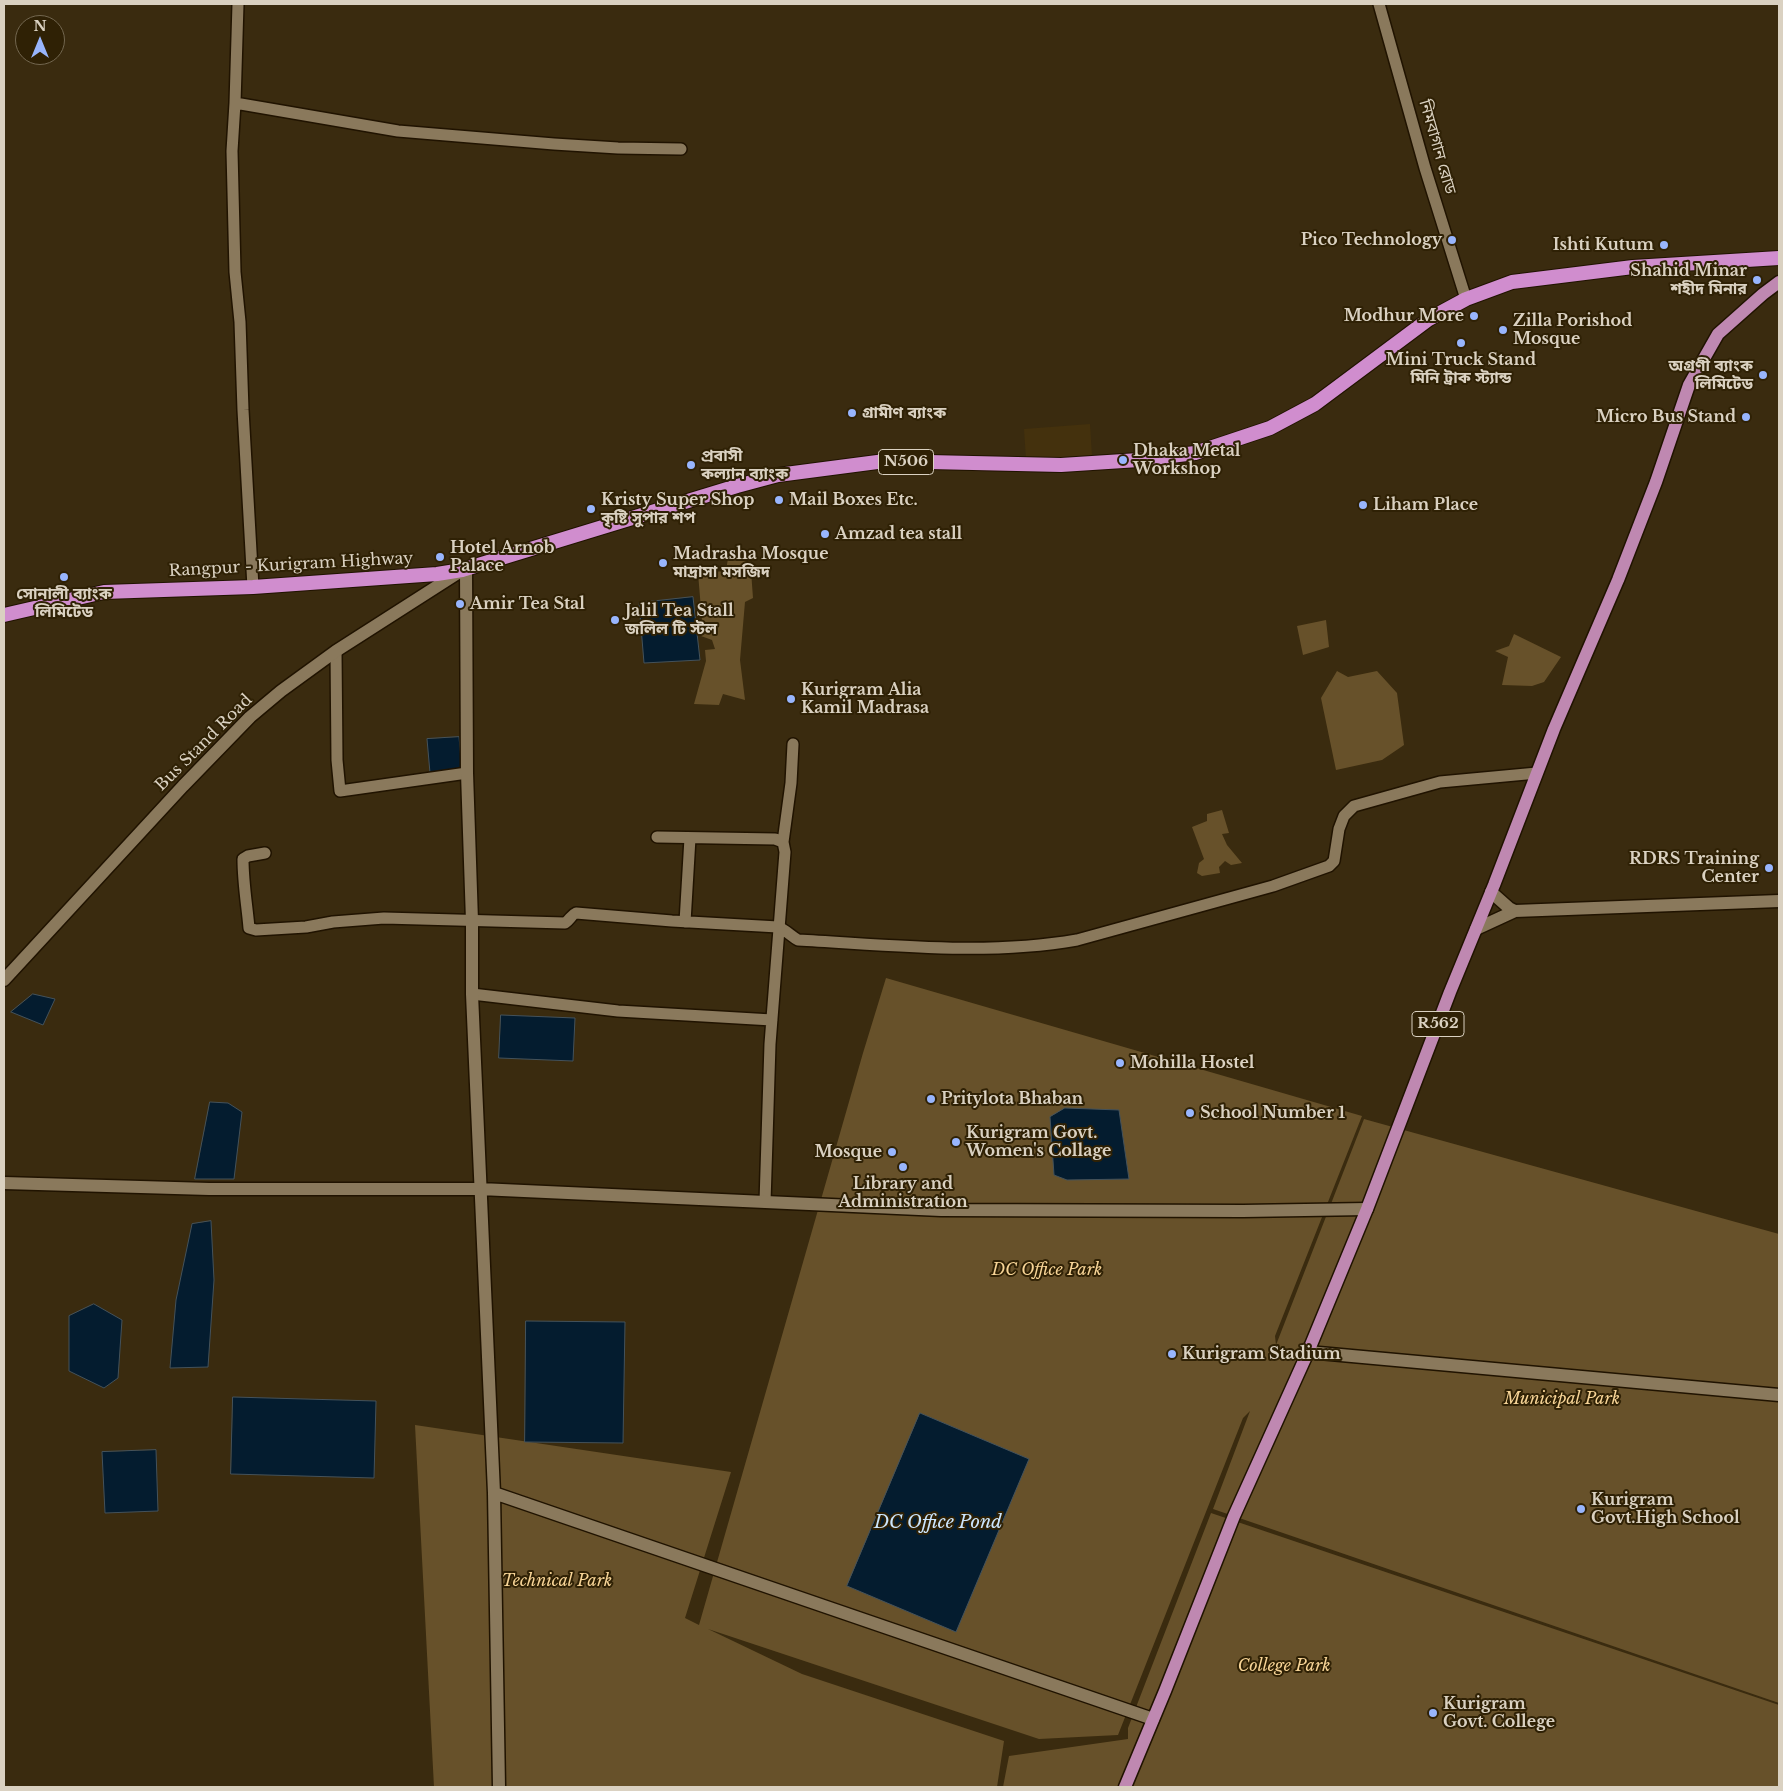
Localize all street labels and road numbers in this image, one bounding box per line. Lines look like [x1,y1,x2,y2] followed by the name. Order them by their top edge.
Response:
[1414,98,1460,196] street label: নিমবাগান রোড
[878,450,934,474] road number: N506
[168,549,414,581] street label: Rangpur - Kurigram Highway
[152,691,256,795] street label: Bus Stand Road
[1412,1012,1464,1036] road number: R562

